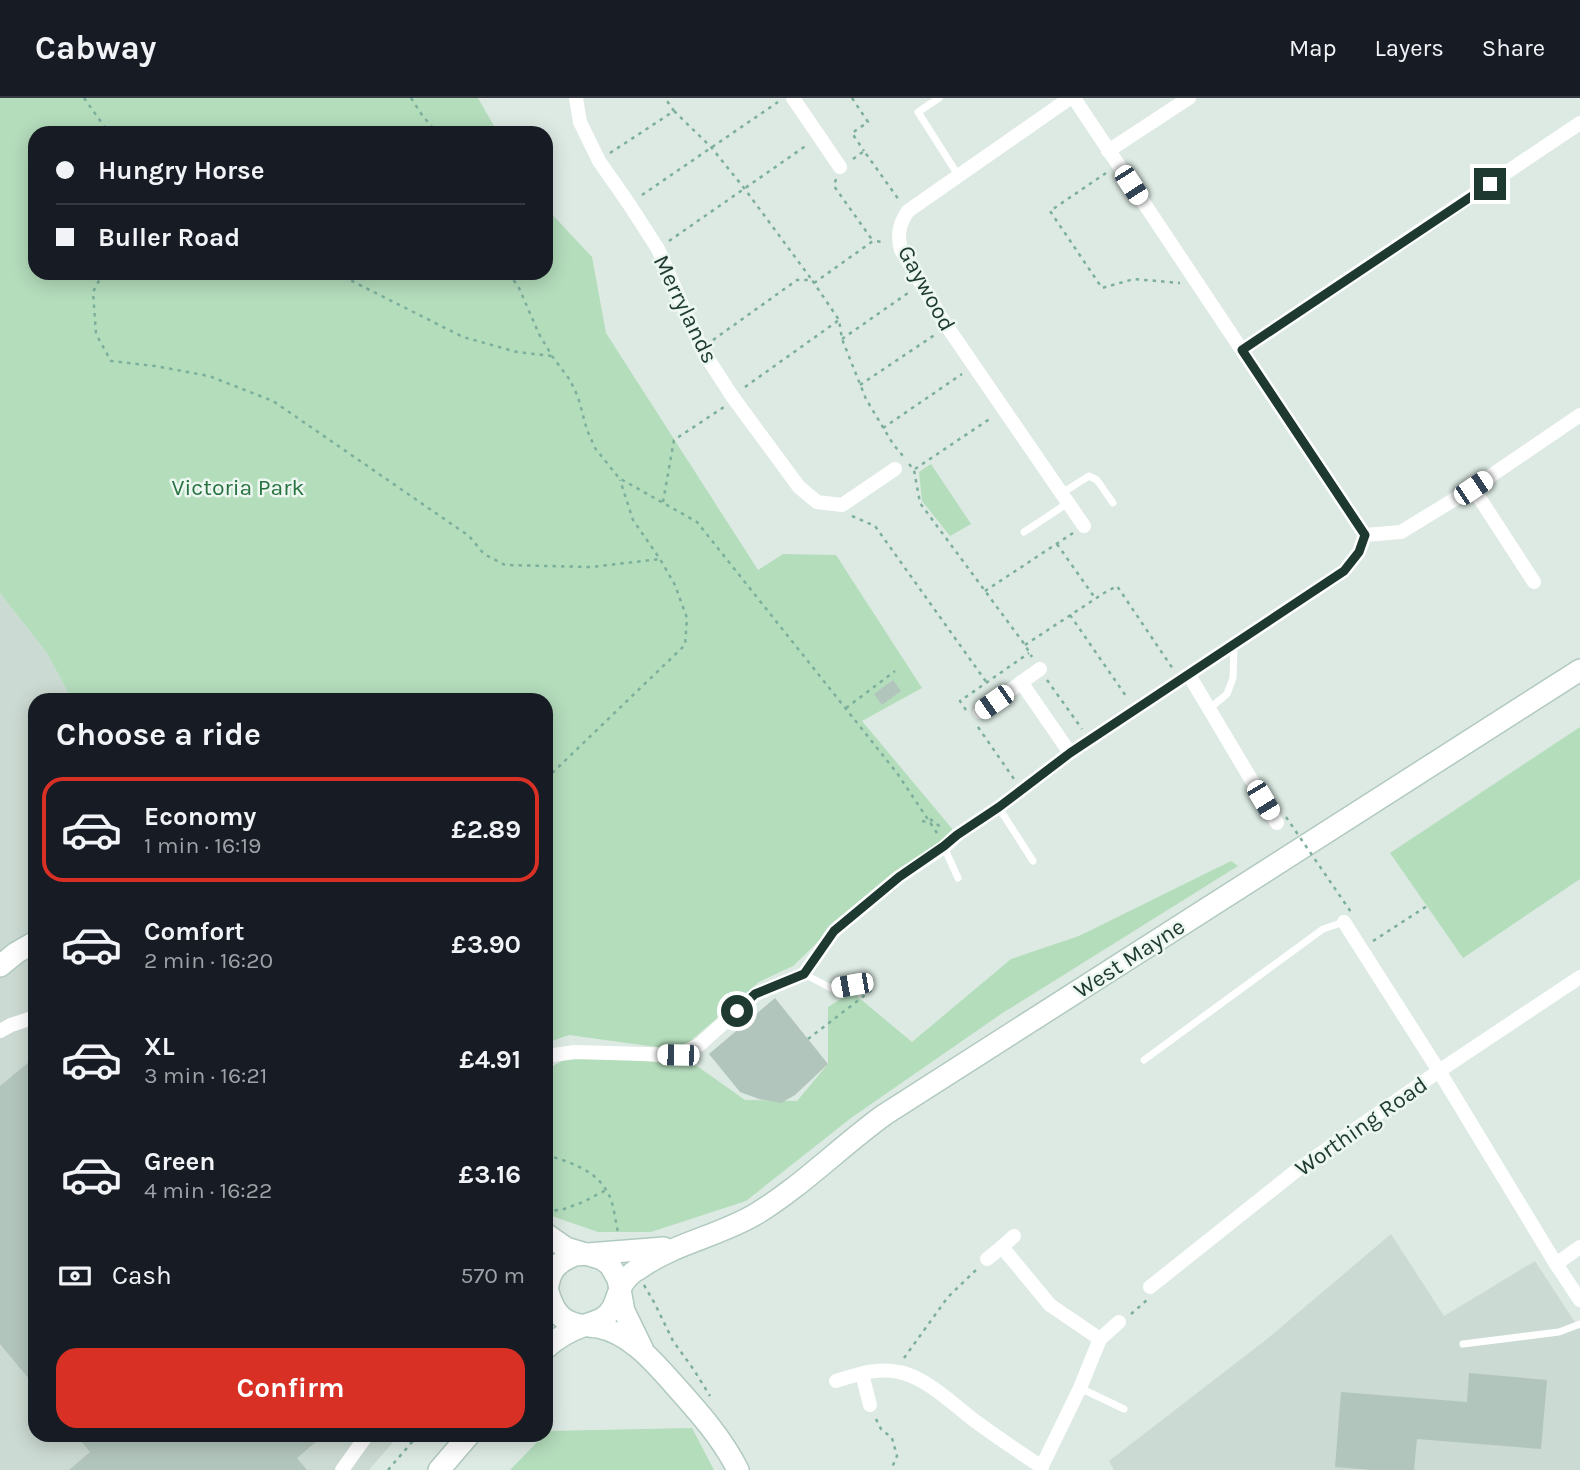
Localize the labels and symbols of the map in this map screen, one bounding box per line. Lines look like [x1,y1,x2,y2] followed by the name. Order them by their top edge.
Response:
[1111,162,1152,208] car
[1474,168,1506,200] route end
[892,241,961,336] street label: Gaywood
[648,251,723,368] street label: Merrylands
[1450,468,1497,508] car
[172,474,304,501] park label: Victoria Park
[971,681,1018,723] car
[1244,777,1283,823] car
[1069,913,1190,1004] street label: West Mayne
[830,971,875,999] car
[721,995,753,1027] route start
[657,1044,700,1066] car
[1290,1071,1433,1182] street label: Worthing Road

